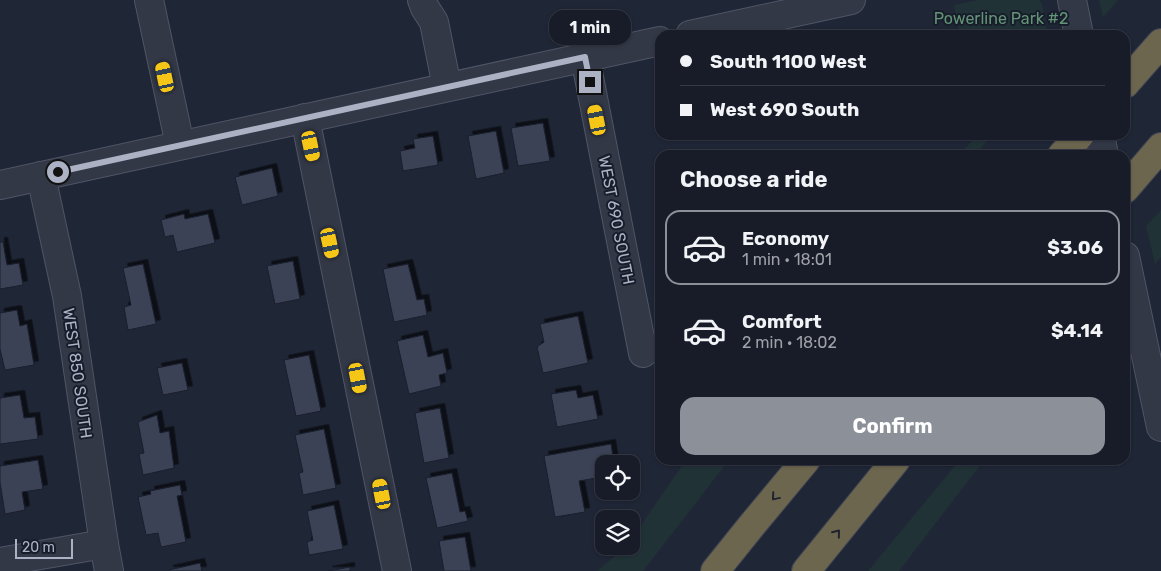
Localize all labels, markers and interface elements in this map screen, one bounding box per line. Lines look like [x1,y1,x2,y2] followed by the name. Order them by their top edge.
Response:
[549,9,631,44] callout: 1 min
[934,9,1068,28] park label: Powerline Park #2
[570,18,610,37] text: 1 min
[710,50,866,73] text: South 1100 West
[154,61,175,93] car
[579,71,601,93] route end
[710,98,859,121] text: West 690 South
[586,104,607,136] car
[300,130,321,162] car
[595,154,638,286] street label: WEST 690 SOUTH
[47,161,69,183] route start
[680,166,827,193] text: Choose a ride
[682,225,727,270] icon: car
[319,227,340,259] car
[742,227,829,250] text: Economy
[1047,236,1103,259] text: $3.06
[742,250,832,269] text: 1 min · 18:01
[59,307,96,440] street label: WEST 850 SOUTH
[682,308,727,353] icon: car
[742,310,822,333] text: Comfort
[1051,319,1103,342] text: $4.14
[742,333,837,352] text: 2 min · 18:02
[347,362,368,394] car
[680,397,1105,455] button: Confirm
[595,455,640,555] map controls
[595,455,640,500] button: locate
[371,478,392,510] car
[771,492,780,501] one-way arrow
[595,510,640,555] button: layers
[831,530,839,539] one-way arrow
[15,536,72,559] scale bar
[22,539,55,556] text: 20 m

